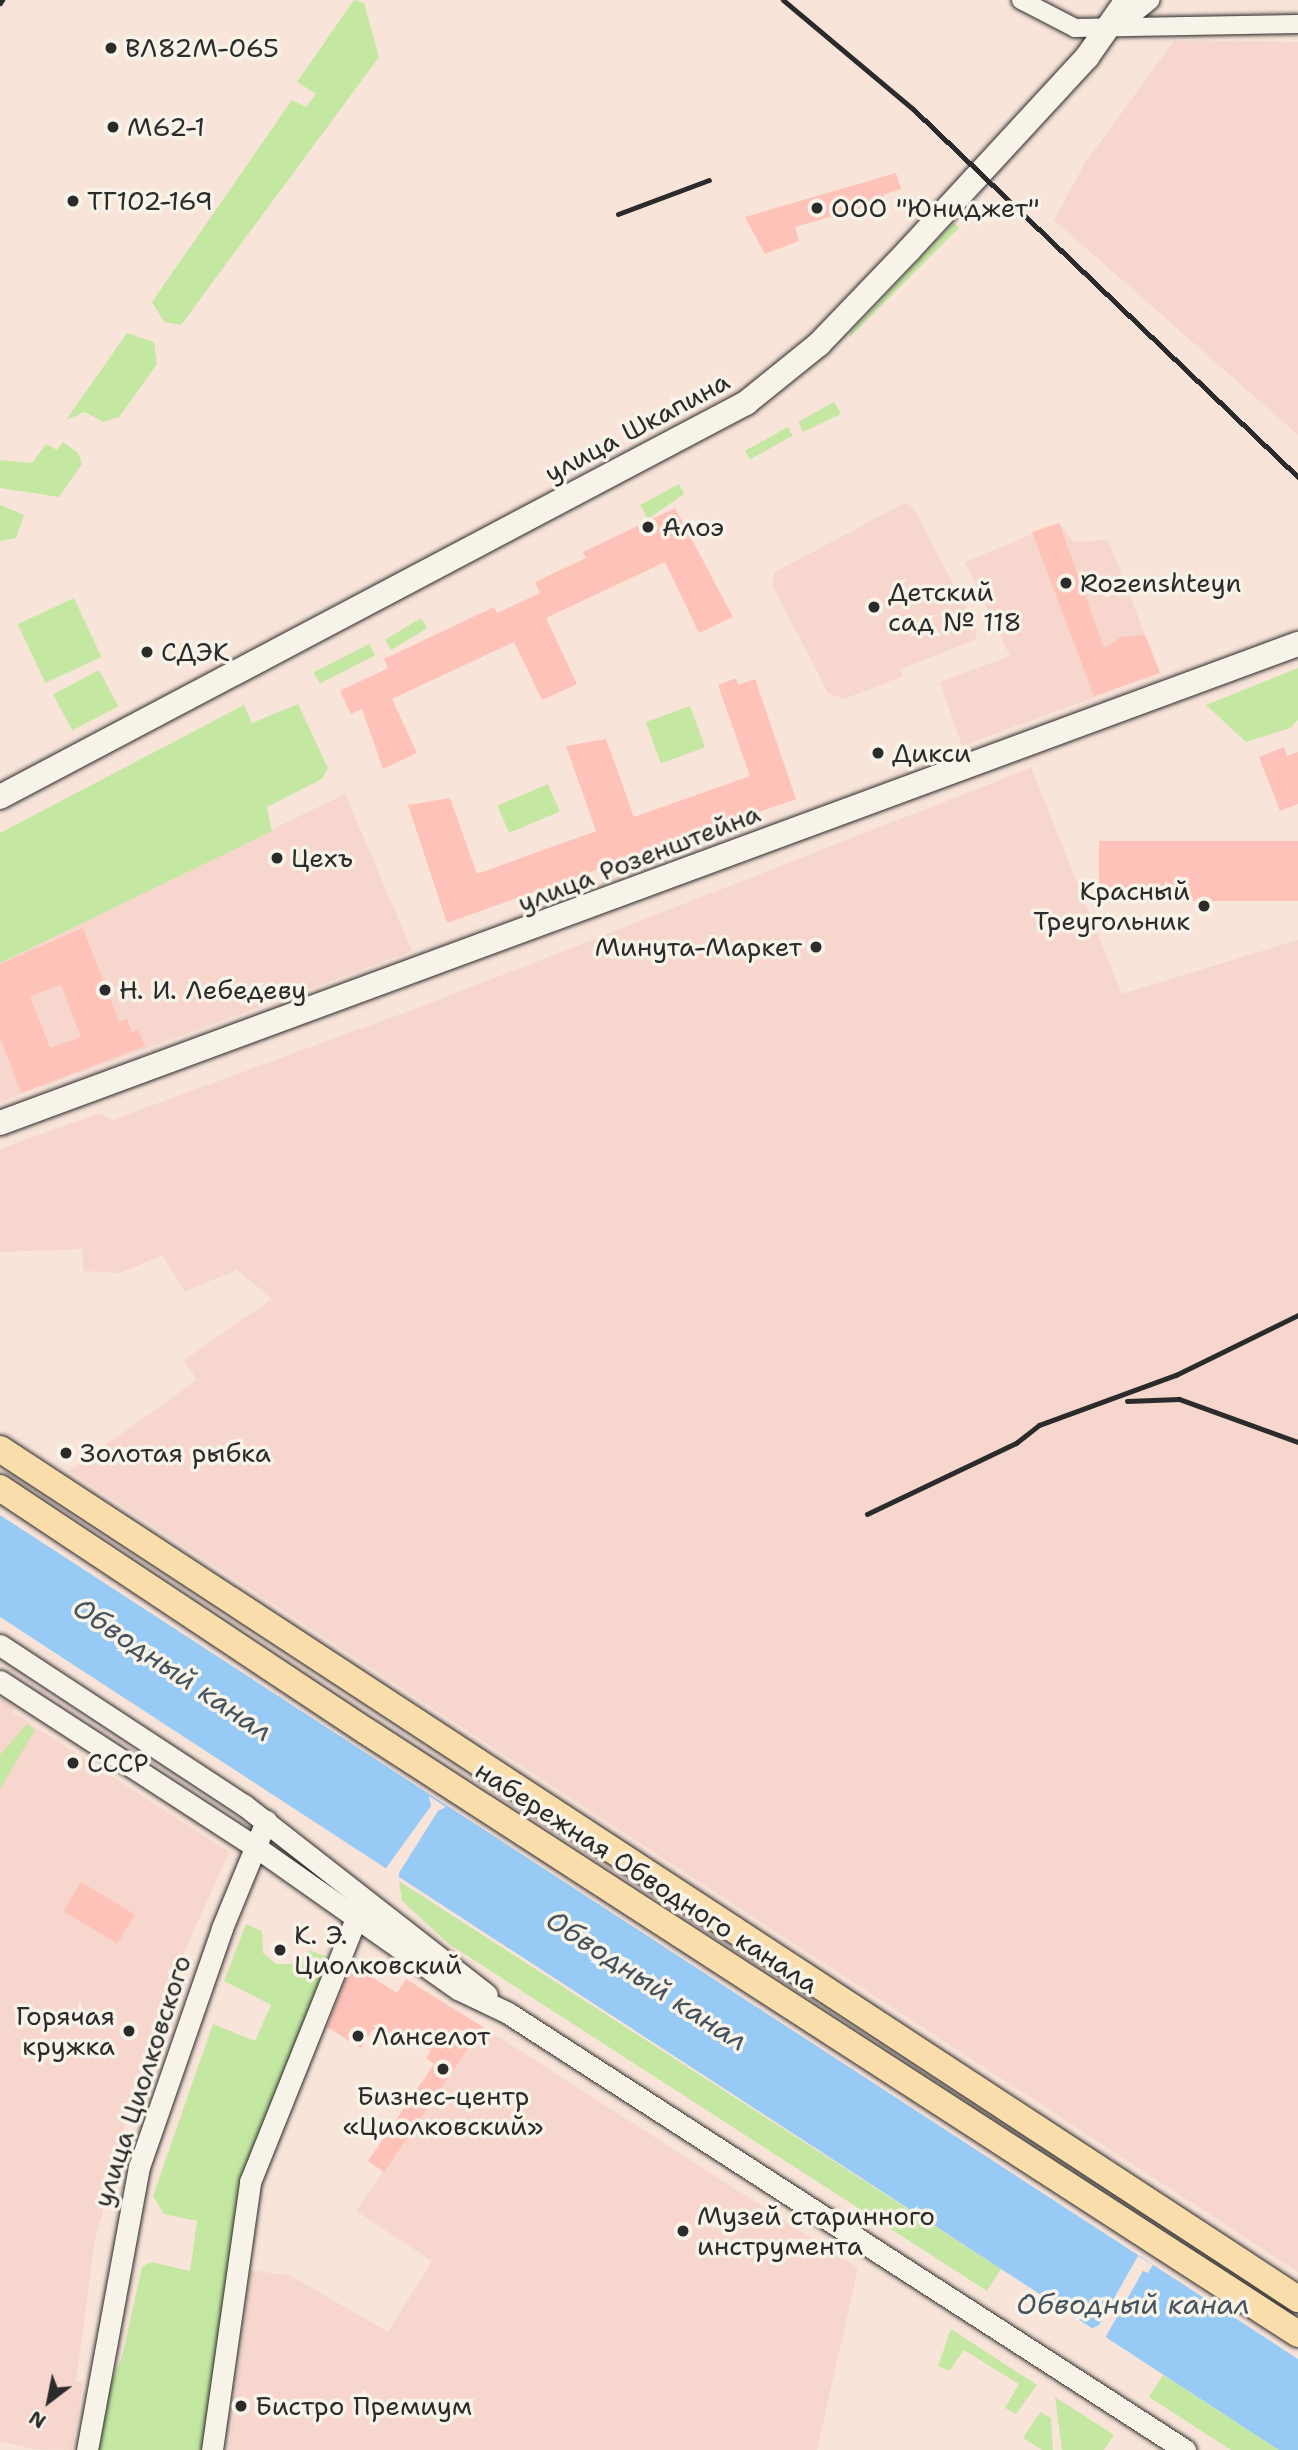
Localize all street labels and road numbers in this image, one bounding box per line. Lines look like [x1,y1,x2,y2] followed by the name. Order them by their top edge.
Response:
[539,365,735,489] street label: улица Шкапина
[513,797,765,919] street label: улица Розенштейна
[470,1754,824,2000] street label: набережная Обводного канала
[87,1951,197,2211] street label: улица Циолковского

